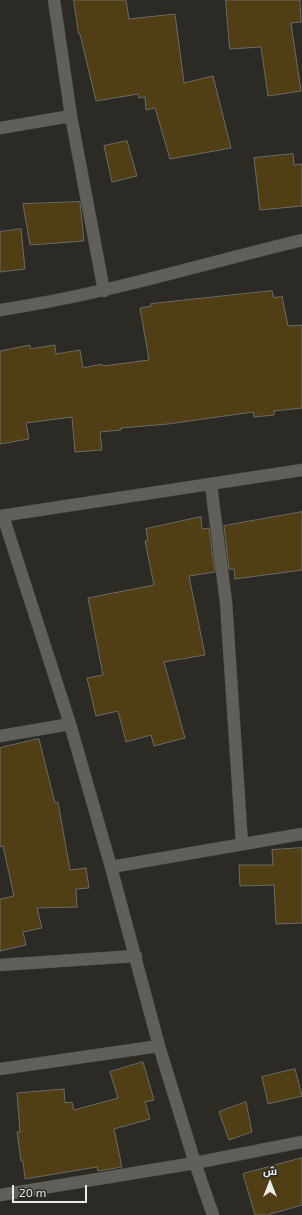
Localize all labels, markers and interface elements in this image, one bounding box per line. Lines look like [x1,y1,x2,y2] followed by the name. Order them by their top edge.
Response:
[250,1163,290,1203] north arrow
[263,1164,277,1177] text: ش
[14,1177,89,1203] scale bar
[19,1185,46,1199] text: 20 m

